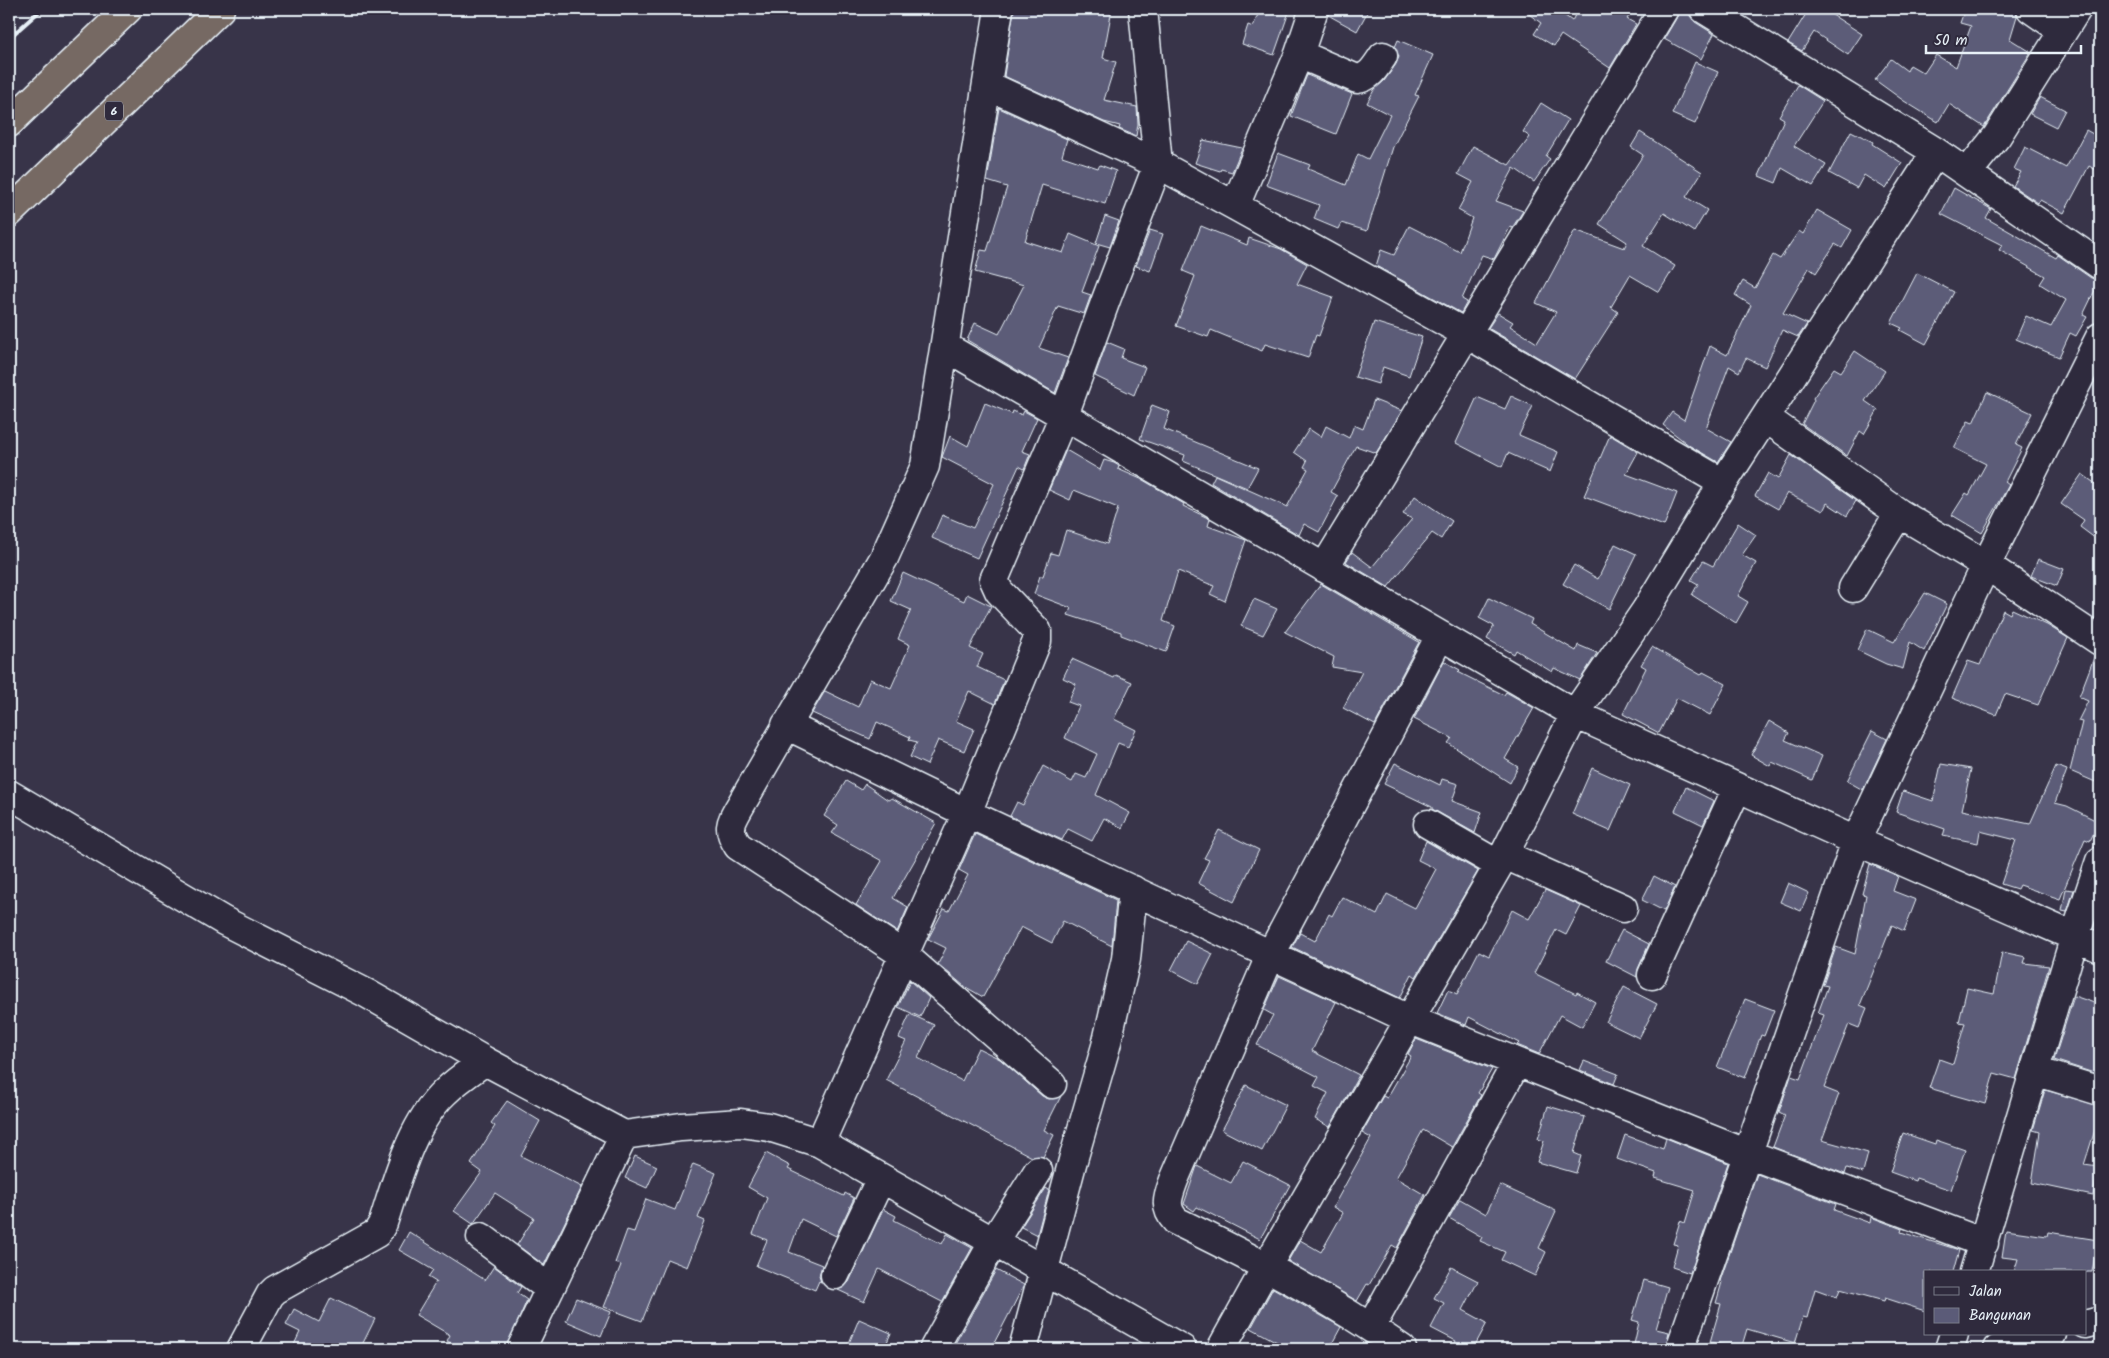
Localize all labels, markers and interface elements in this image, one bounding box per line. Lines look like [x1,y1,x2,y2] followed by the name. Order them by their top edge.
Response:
[1926,22,2082,54] scale bar
[1934,29,1968,53] text: 50 m
[105,102,123,120] road number: 6
[1924,1270,2086,1336] legend
[1969,1280,2002,1304] text: Jalan
[1969,1304,2031,1328] text: Bangunan

